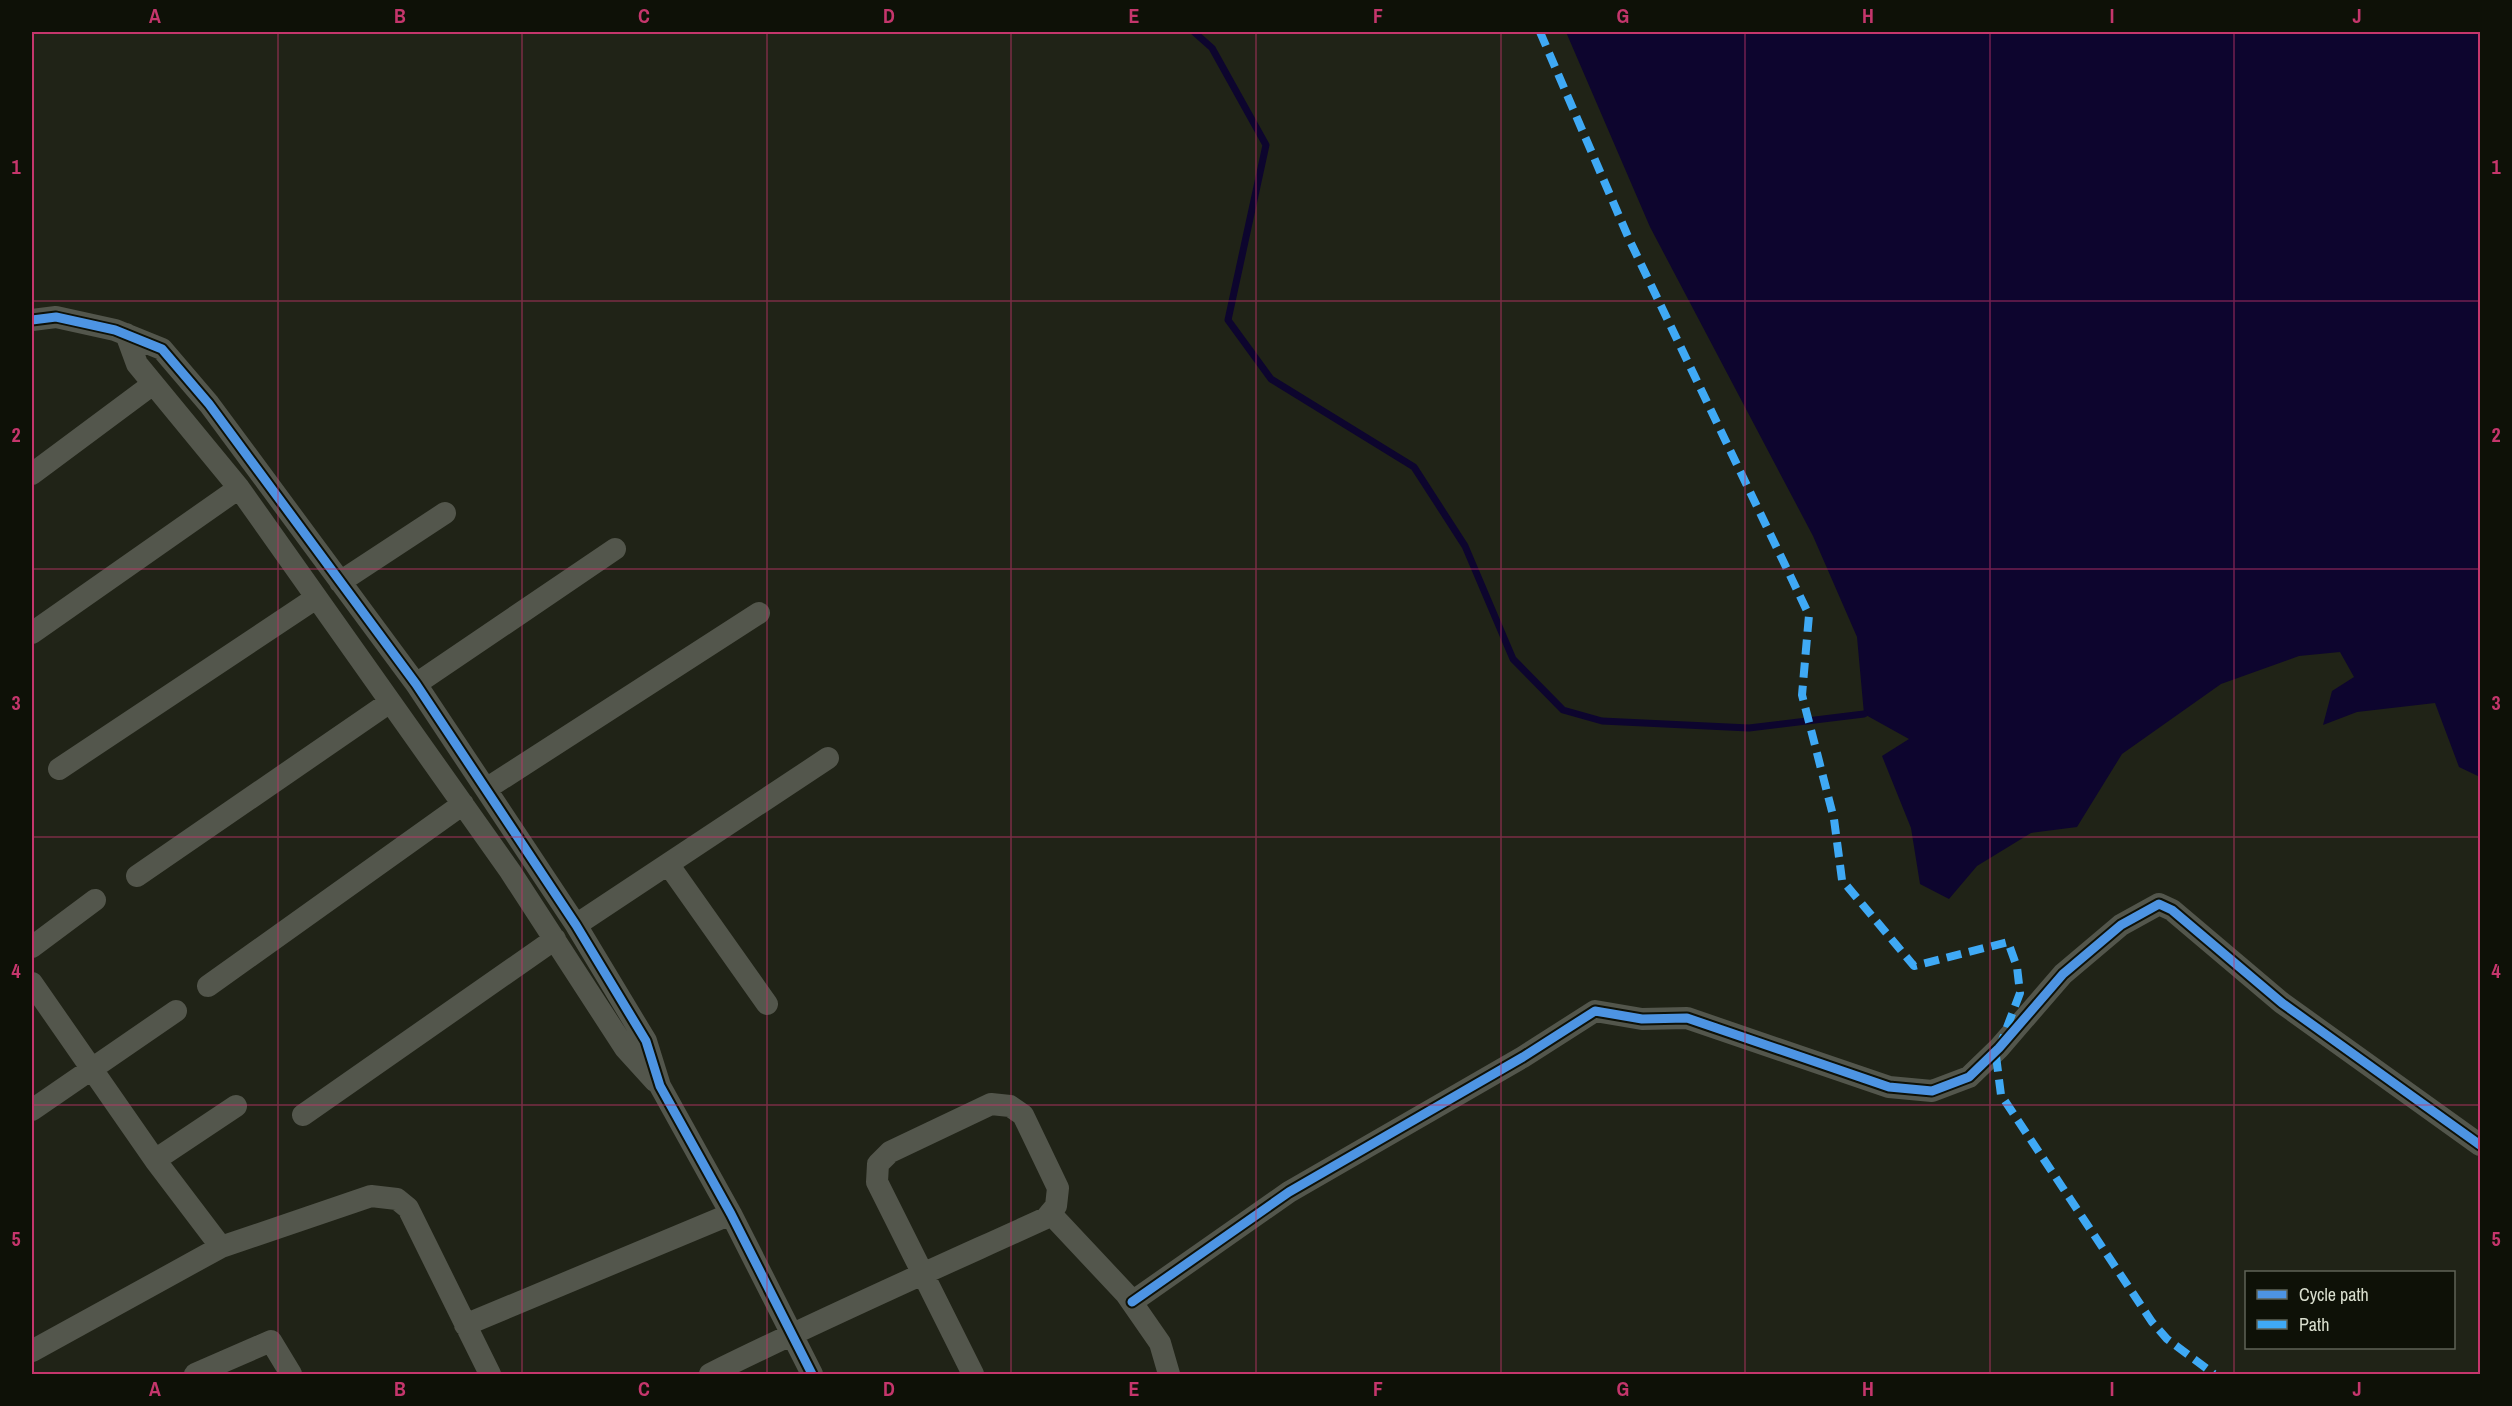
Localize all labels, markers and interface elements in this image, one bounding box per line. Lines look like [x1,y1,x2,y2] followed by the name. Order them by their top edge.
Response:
[149,2,161,29] text: A
[394,2,406,29] text: B
[638,2,650,29] text: C
[883,2,895,29] text: D
[1129,2,1140,29] text: E
[1373,2,1383,29] text: F
[1617,2,1629,29] text: G
[1862,2,1874,29] text: H
[2110,2,2114,29] text: I
[2352,2,2362,29] text: J
[11,153,21,180] text: 1
[2491,153,2501,180] text: 1
[11,421,21,448] text: 2
[2491,421,2501,448] text: 2
[11,689,21,716] text: 3
[2491,689,2501,716] text: 3
[11,957,21,984] text: 4
[2491,957,2501,984] text: 4
[11,1225,21,1252] text: 5
[2491,1225,2501,1252] text: 5
[2245,1271,2455,1349] legend
[2299,1282,2369,1307] text: Cycle path
[2299,1312,2329,1337] text: Path
[149,1375,161,1402] text: A
[394,1375,406,1402] text: B
[638,1375,650,1402] text: C
[883,1375,895,1402] text: D
[1129,1375,1140,1402] text: E
[1373,1375,1383,1402] text: F
[1617,1375,1629,1402] text: G
[1862,1375,1874,1402] text: H
[2110,1375,2114,1402] text: I
[2352,1375,2362,1402] text: J

